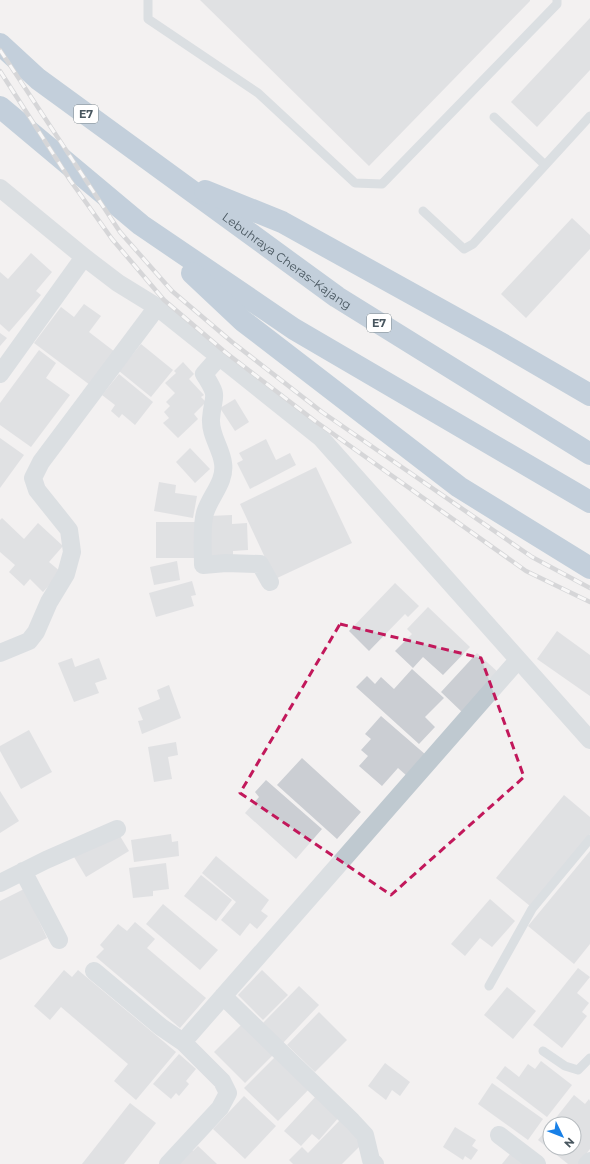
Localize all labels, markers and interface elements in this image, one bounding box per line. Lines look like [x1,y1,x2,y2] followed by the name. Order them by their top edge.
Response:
[74,105,98,123] road number: E7
[220,209,355,312] street label: Lebuhraya Cheras–Kajang
[367,314,391,332] road number: E7
[542,1116,582,1156] north arrow
[561,1135,577,1151] text: N

